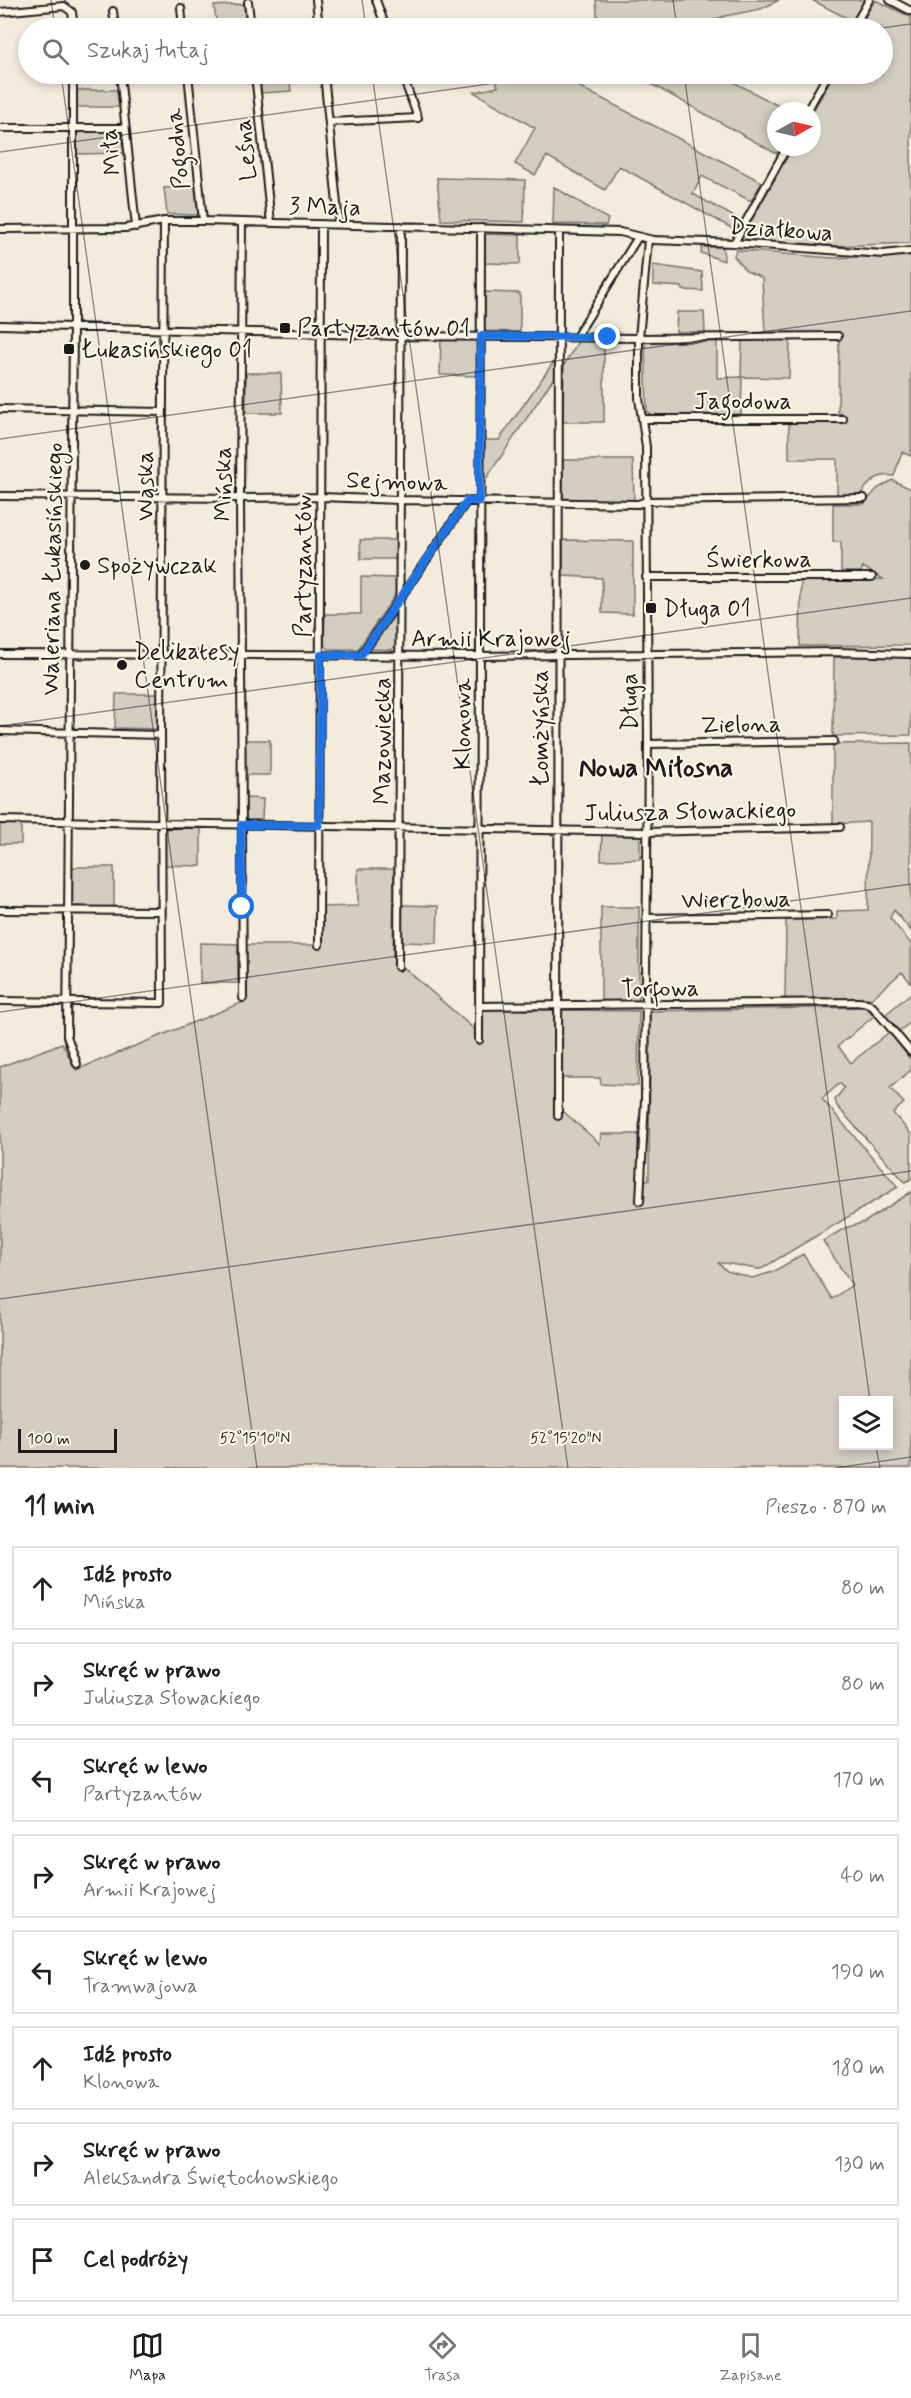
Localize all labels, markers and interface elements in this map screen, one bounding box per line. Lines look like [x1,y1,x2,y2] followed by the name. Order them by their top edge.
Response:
[18,18,893,84] search box
[39,35,72,68] icon: search
[87,37,209,65] text: Szukaj tutaj
[767,102,821,156] north arrow
[159,106,201,191] street label: Pogodna
[228,118,265,182] street label: Leśna
[94,127,129,177] street label: Miła
[289,191,361,224] street label: 3 Maja
[728,211,834,250] street label: Działkowa
[297,314,470,345] place label: Partyzantów 01
[278,321,292,335] marker: Partyzantów 01
[594,323,620,349] route end
[81,335,252,368] place label: Łukasińskiego 01
[62,342,76,356] marker: Łukasińskiego 01
[694,387,792,421] street label: Jagodowa
[36,442,73,696] street label: Waleriana Łukasińskiego
[209,447,240,522] street label: Mińska
[131,451,162,521] street label: Wąska
[346,465,449,500] street label: Sejmowa
[289,495,320,637] street label: Partyzantów
[706,544,812,576] street label: Świerkowa
[97,551,217,582] place label: Spożywczak
[78,558,92,572] marker: Spożywczak
[663,594,751,625] place label: Długa 01
[644,601,658,615] marker: Długa 01
[411,624,571,655] street label: Armii Krajowej
[134,637,240,696] place label: Delikatesy Centrum
[115,658,129,672] marker: Delikatesy Centrum
[526,670,557,786] street label: Łomżyńska
[614,673,647,731] street label: Długa
[368,677,399,805] street label: Mazowiecka
[448,677,479,770] street label: Klonowa
[700,709,782,742] street label: Zielona
[579,751,733,786] district label: Nowa Miłosna
[584,795,796,830] street label: Juliusza Słowackiego
[681,884,791,917] street label: Wierzbowa
[228,893,254,919] route start
[621,973,700,1008] street label: Torfowa
[839,1396,893,1450] map controls
[839,1396,893,1450] button: layers
[18,1426,117,1454] scale bar
[27,1429,70,1450] text: 100 m
[220,1429,290,1449] text: 52°15'10"N
[530,1429,602,1449] text: 52°15'20"N
[24,1490,95,1524] text: 11 min
[765,1494,887,1521] text: Pieszo · 870 m
[83,1561,172,1589] text: Idź prosto
[26,1572,59,1605] icon: ahead
[841,1575,885,1602] text: 80 m
[83,1589,146,1616] text: Mińska
[83,1657,220,1685] text: Skręć w prawo
[26,1668,59,1701] icon: right
[841,1671,885,1698] text: 80 m
[83,1685,260,1712] text: Juliusza Słowackiego
[83,1753,208,1781] text: Skręć w lewo
[26,1764,59,1797] icon: left
[833,1767,885,1794] text: 170 m
[83,1781,202,1808] text: Partyzantów
[83,1849,220,1877] text: Skręć w prawo
[26,1860,59,1893] icon: right
[841,1863,885,1890] text: 40 m
[83,1877,216,1904] text: Armii Krajowej
[83,1945,208,1973] text: Skręć w lewo
[26,1956,59,1989] icon: left
[831,1959,885,1986] text: 190 m
[83,1973,197,2000] text: Tramwajowa
[83,2041,172,2069] text: Idź prosto
[26,2052,59,2085] icon: ahead
[832,2055,885,2082] text: 180 m
[83,2069,160,2096] text: Klonowa
[83,2137,220,2165] text: Skręć w prawo
[26,2148,59,2181] icon: right
[834,2151,885,2178] text: 130 m
[83,2165,338,2192] text: Aleksandra Świętochowskiego
[26,2244,59,2277] icon: arrive
[83,2246,188,2274] text: Cel podróży
[129,2329,166,2386] tab: Mapa
[424,2329,460,2386] tab: Trasa
[719,2329,782,2386] tab: Zapisane

